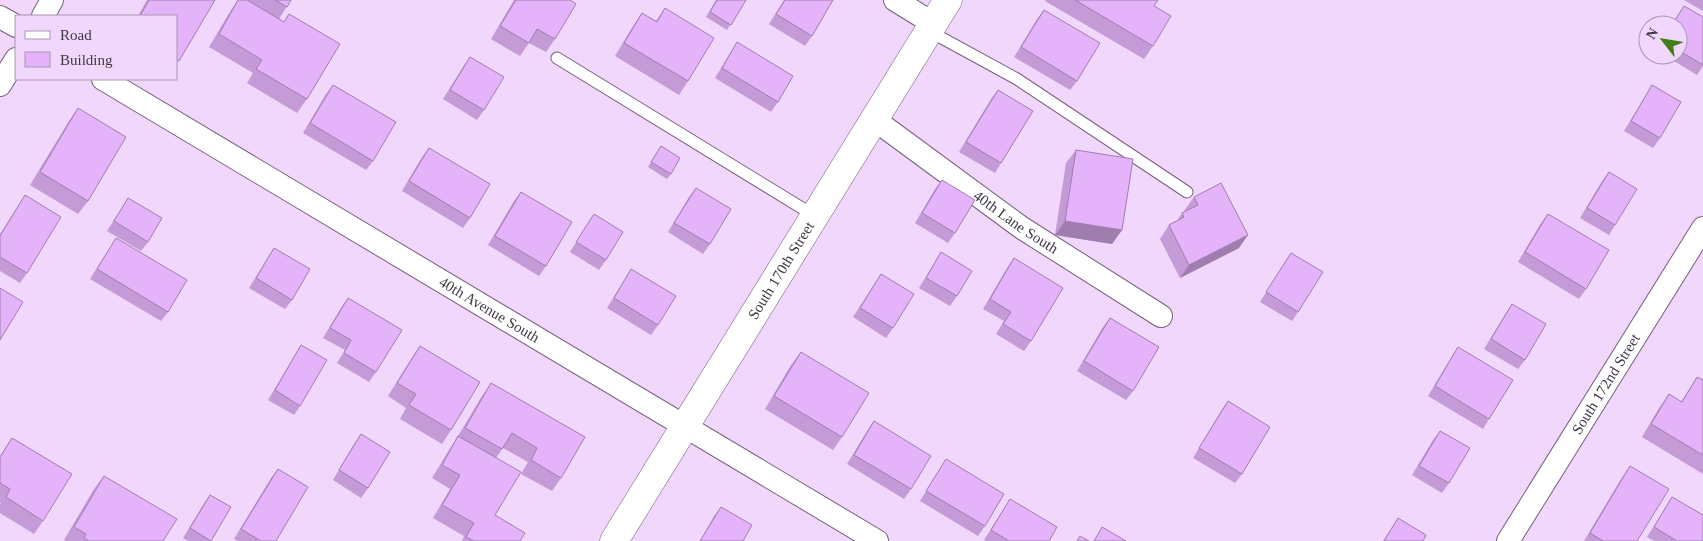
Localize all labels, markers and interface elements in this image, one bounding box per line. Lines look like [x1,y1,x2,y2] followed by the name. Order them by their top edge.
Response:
[15,15,178,80] legend
[1638,15,1688,65] north arrow
[1643,25,1661,42] text: N
[60,27,92,43] text: Road
[60,52,113,68] text: Building
[971,187,1062,257] street label: 40th Lane South
[745,218,818,322] street label: South 170th Street
[436,274,543,346] street label: 40th Avenue South
[1569,330,1643,437] street label: South 172nd Street

